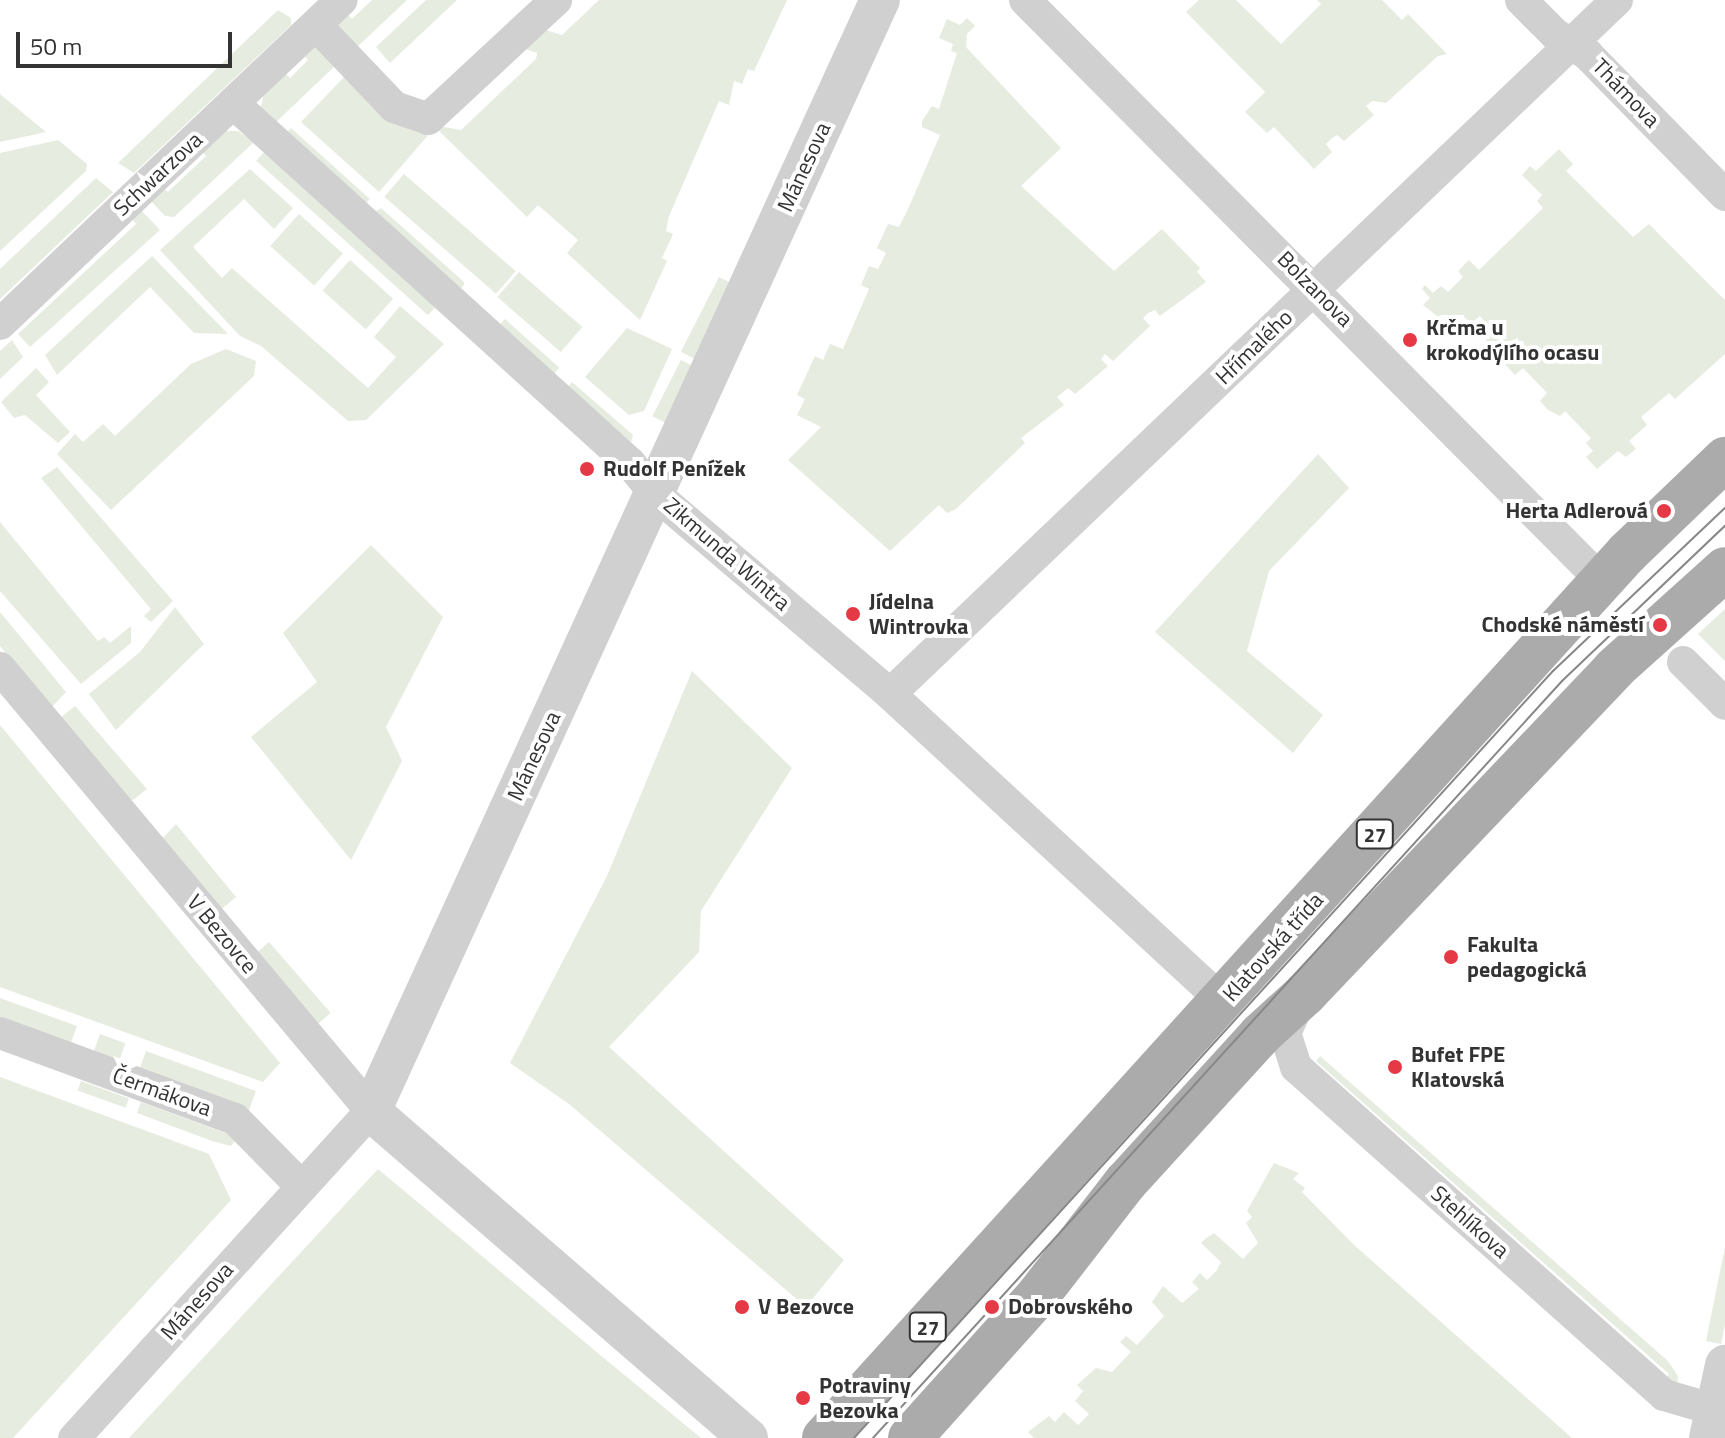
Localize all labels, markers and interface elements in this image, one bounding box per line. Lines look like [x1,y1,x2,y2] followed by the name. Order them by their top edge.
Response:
[20,16,236,66] scale bar
[30,28,82,64] text: 50 m
[1587,53,1665,133] street label: Thámova
[772,118,836,216] street label: Mánesova
[108,126,208,222] street label: Schwarzova
[1272,246,1358,332] street label: Bolzanova
[1210,304,1298,390] street label: Hřímalého
[1426,314,1599,366] place label: Krčma u krokodýlího ocasu
[1401,331,1419,349] marker: Krčma u krokodýlího ocasu
[603,456,746,482] place label: Rudolf Penížek
[578,460,596,478] marker: Rudolf Penížek
[658,492,796,616] street label: Zikmunda Wintra
[1506,498,1648,524] place label: Herta Adlerová
[1655,502,1673,520] marker: Herta Adlerová
[869,588,969,640] place label: Jídelna Wintrovka
[844,605,862,623] marker: Jídelna Wintrovka
[1481,612,1644,638] place label: Chodské náměstí
[1651,616,1669,634] marker: Chodské náměstí
[502,707,566,805] street label: Mánesova
[1355,818,1395,850] road number: 27
[1217,887,1329,1007] street label: Klatovská třída
[181,889,263,979] street label: V Bezovce
[1467,931,1587,982] place label: Fakulta pedagogická
[1442,948,1460,966] marker: Fakulta pedagogická
[1411,1041,1505,1092] place label: Bufet FPE Klatovská
[1386,1058,1404,1076] marker: Bufet FPE Klatovská
[109,1062,215,1122] street label: Čermákova
[1426,1180,1514,1264] street label: Stehlíkova
[155,1257,239,1345] street label: Mánesova
[758,1294,854,1320] place label: V Bezovce
[1008,1294,1133,1320] place label: Dobrovského
[733,1298,751,1316] marker: V Bezovce
[983,1298,1001,1316] marker: Dobrovského
[908,1311,948,1343] road number: 27
[819,1372,911,1424] place label: Potraviny Bezovka
[794,1389,812,1407] marker: Potraviny Bezovka

